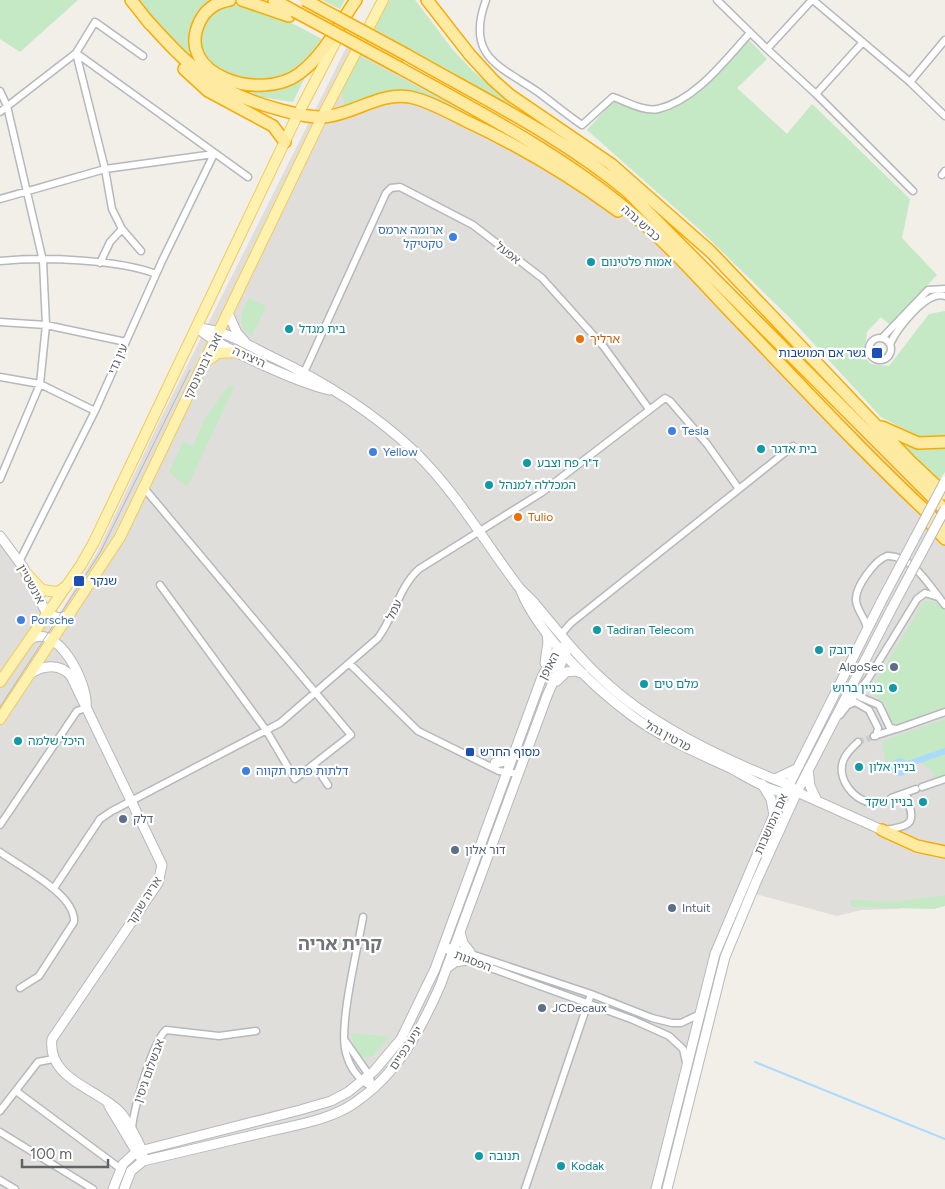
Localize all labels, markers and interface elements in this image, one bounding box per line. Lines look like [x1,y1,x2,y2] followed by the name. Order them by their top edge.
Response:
[619,202,663,244] street label: כביש גהה
[378,223,443,251] place label: ארומה ארמס טקטיקל
[447,231,459,243] marker: ארומה ארמס טקטיקל
[493,239,524,267] street label: אפעל
[601,255,672,269] place label: אמות פלטינום
[585,256,597,268] marker: אמות פלטינום
[299,322,346,336] place label: בית מגדל
[283,323,295,335] marker: בית מגדל
[181,330,225,402] street label: זאב ז'בוטינסקי
[590,332,621,346] place label: ארליך
[574,333,586,345] marker: ארליך
[105,341,131,377] street label: עין גדי
[230,344,268,370] street label: היצירה
[779,346,867,360] place label: גשר אם המושבות
[870,346,884,360] marker: גשר אם המושבות
[682,424,709,438] place label: Tesla
[666,425,678,437] marker: Tesla
[771,442,817,456] place label: בית אדגר
[755,443,767,455] marker: בית אדגר
[383,445,418,459] place label: Yellow
[367,446,379,458] marker: Yellow
[537,456,599,470] place label: ד"ר פח וצבע
[521,457,533,469] marker: ד"ר פח וצבע
[499,478,576,492] place label: המכללה למנהל
[483,479,495,491] marker: המכללה למנהל
[528,510,553,524] place label: Tulio
[512,511,524,523] marker: Tulio
[15,562,48,606] street label: אינשטיין
[72,574,86,588] marker: שנקר
[90,574,117,588] place label: שנקר
[383,597,405,623] street label: עמל
[31,613,75,627] place label: Porsche
[15,614,27,626] marker: Porsche
[607,623,694,637] place label: Tadiran Telecom
[591,624,603,636] marker: Tadiran Telecom
[829,643,854,657] place label: דובק
[813,644,825,656] marker: דובק
[536,650,562,682] street label: האופן
[839,660,885,674] place label: AlgoSec
[888,661,900,673] marker: AlgoSec
[654,677,698,691] place label: מלם טים
[638,678,650,690] marker: מלם טים
[833,681,883,695] place label: בניין ברוש
[887,682,899,694] marker: בניין ברוש
[643,718,693,754] street label: מרטין גהל
[28,734,85,748] place label: היכל שלמה
[12,735,24,747] marker: היכל שלמה
[480,745,540,759] place label: מסוף החרש
[464,746,476,758] marker: מסוף החרש
[869,760,916,774] place label: בניין אלון
[853,761,865,773] marker: בניין אלון
[256,764,349,778] place label: דלתות פתח תקווה
[240,765,252,777] marker: דלתות פתח תקווה
[751,791,791,857] street label: אם המושבות
[865,795,913,809] place label: בניין שקד
[917,796,929,808] marker: בניין שקד
[133,812,154,826] place label: דלק
[117,813,129,825] marker: דלק
[465,843,506,857] place label: דור אלון
[449,844,461,856] marker: דור אלון
[124,874,165,928] street label: אריה שנקר
[682,901,711,915] place label: Intuit
[666,902,678,914] marker: Intuit
[298,933,382,955] district label: קרית אריה
[452,948,494,974] street label: הפסגות
[552,1001,607,1015] place label: JCDecaux
[536,1002,548,1014] marker: JCDecaux
[386,1024,426,1072] street label: יגיע כפיים
[131,1037,167,1105] street label: אבשלום גיסין
[22,1136,109,1168] scale bar
[30,1145,72,1163] text: 100 m
[489,1149,520,1163] place label: תנובה
[473,1150,485,1162] marker: תנובה
[571,1159,604,1173] place label: Kodak
[555,1160,567,1172] marker: Kodak

